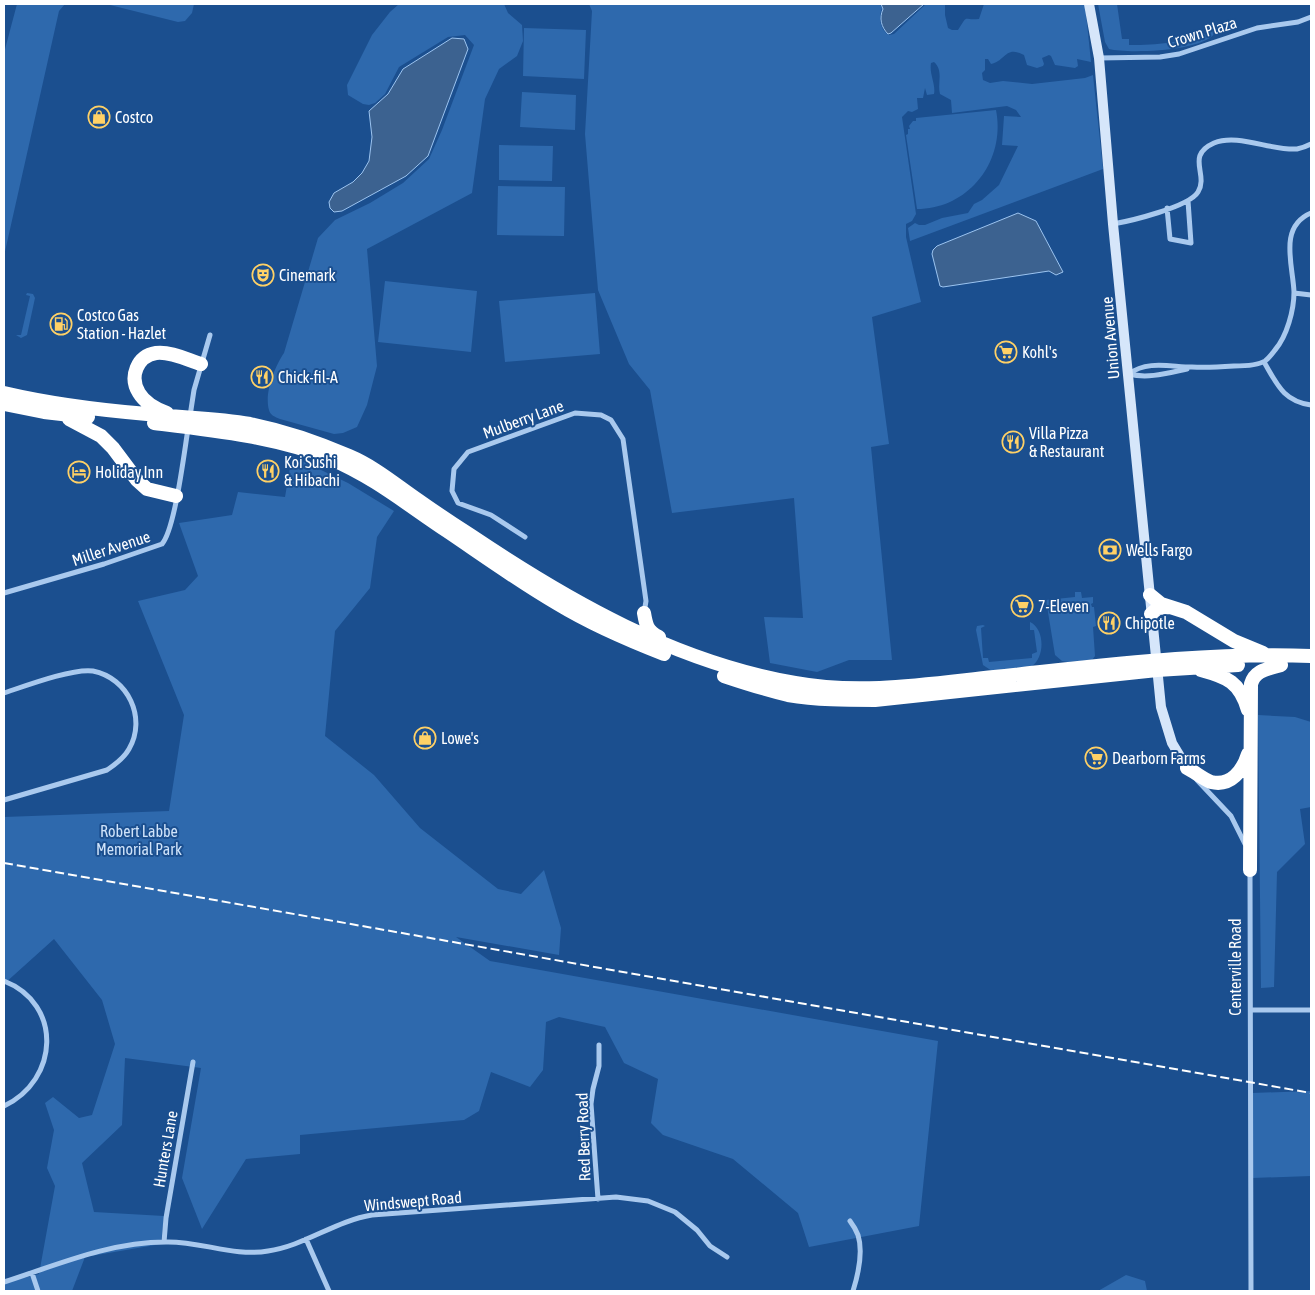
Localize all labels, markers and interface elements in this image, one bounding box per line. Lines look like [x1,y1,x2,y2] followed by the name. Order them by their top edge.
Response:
[1165,13,1239,51] street label: Crown Plaza
[87,105,111,129] shop icon: Costco
[115,108,153,126] place label: Costco
[251,263,275,287] theatre icon: Cinemark
[279,266,336,284] place label: Cinemark
[1097,296,1123,380] street label: Union Avenue
[77,306,167,342] place label: Costco Gas Station - Hazlet
[49,312,73,336] fuel station icon: Costco Gas Station - Hazlet
[994,340,1018,364] supermarket icon: Kohl's
[1022,343,1058,361] place label: Kohl's
[250,365,274,389] restaurant icon: Chick-fil-A
[278,368,338,386] place label: Chick-fil-A
[480,396,566,443] street label: Mulberry Lane
[1029,424,1105,460] place label: Villa Pizza & Restaurant
[1001,430,1025,454] restaurant icon: Villa Pizza & Restaurant
[284,453,340,489] place label: Koi Sushi & Hibachi
[256,459,280,483] restaurant icon: Koi Sushi & Hibachi
[67,460,91,484] hotel icon: Holiday Inn
[95,463,163,482] place label: Holiday Inn
[70,527,152,569] street label: Miller Avenue
[1098,538,1122,562] bank icon: Wells Fargo
[1126,541,1193,560] place label: Wells Fargo
[1010,594,1034,618] supermarket icon: 7-Eleven
[1038,597,1089,615] place label: 7-Eleven
[1097,611,1121,635] restaurant icon: Chipotle
[1125,614,1175,633] place label: Chipotle
[413,726,437,750] shop icon: Lowe's
[441,729,479,747] place label: Lowe's
[1084,746,1108,770] supermarket icon: Dearborn Farms
[1112,749,1206,767] place label: Dearborn Farms
[96,822,182,858] park label: Robert Labbe Memorial Park
[1226,918,1244,1016] street label: Centerville Road
[572,1092,595,1182] street label: Red Berry Road
[149,1109,181,1189] street label: Hunters Lane
[363,1188,463,1215] street label: Windswept Road

